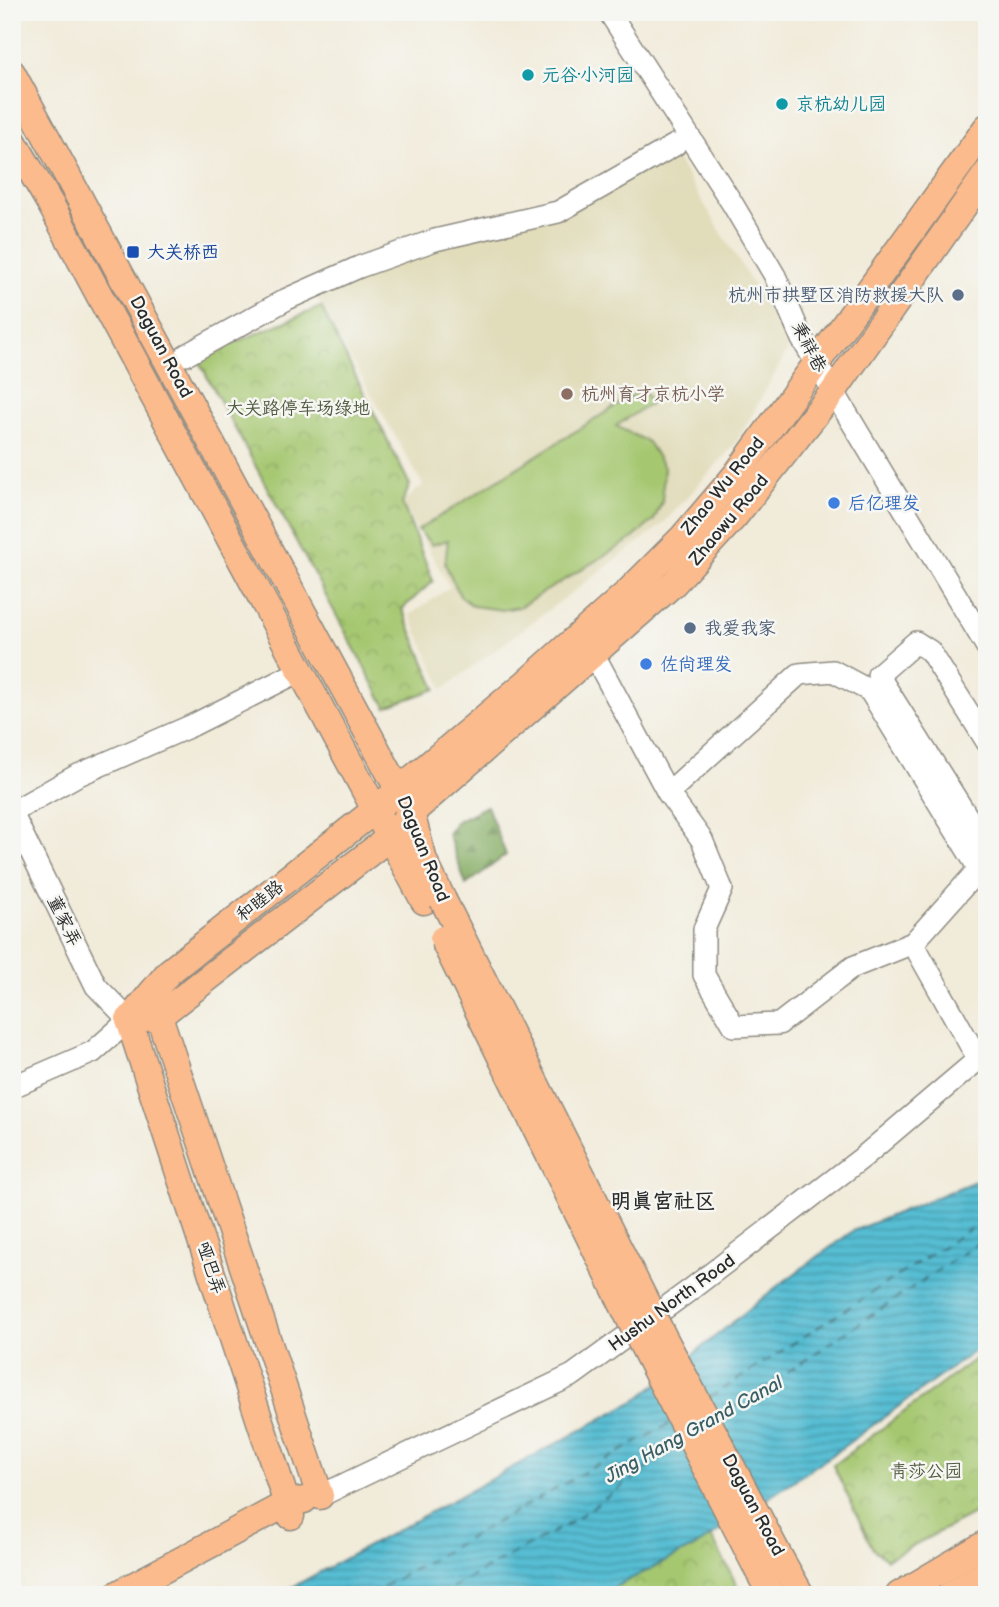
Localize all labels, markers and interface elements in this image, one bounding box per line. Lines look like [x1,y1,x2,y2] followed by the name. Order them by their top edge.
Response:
[542,65,634,86] place label: 元谷·小河园
[520,67,536,83] marker: 元谷·小河园
[796,94,886,115] place label: 京杭幼儿园
[774,96,790,112] marker: 京杭幼儿园
[147,242,219,263] place label: 大关桥西
[125,244,141,260] marker: 大关桥西
[728,285,944,306] place label: 杭州市拱墅区消防救援大队
[950,287,966,303] marker: 杭州市拱墅区消防救援大队
[125,293,197,401] street label: Daguan Road
[787,318,831,376] street label: 秉祥巷
[581,384,725,405] place label: 杭州育才京杭小学
[559,386,575,402] marker: 杭州育才京杭小学
[226,398,370,419] park label: 大关路停车场绿地
[676,433,769,540] street label: Zhao Wu Road
[684,470,773,570] street label: Zhaowu Road
[848,493,920,514] place label: 后亿理发
[826,495,842,511] marker: 后亿理发
[704,618,776,639] place label: 我爱我家
[682,620,698,636] marker: 我爱我家
[660,654,732,675] place label: 佐尚理发
[638,656,654,672] marker: 佐尚理发
[392,793,454,905] street label: Daguan Road
[232,876,288,926] street label: 和睦路
[43,892,85,950] street label: 董家弄
[611,1189,716,1214] district label: 明真宫社区
[193,1239,229,1297] street label: 哑巴弄
[605,1250,739,1356] street label: Hushu North Road
[600,1371,788,1489] water label: Jing Hang Grand Canal
[717,1451,789,1559] street label: Daguan Road
[890,1461,962,1482] park label: 青莎公园

